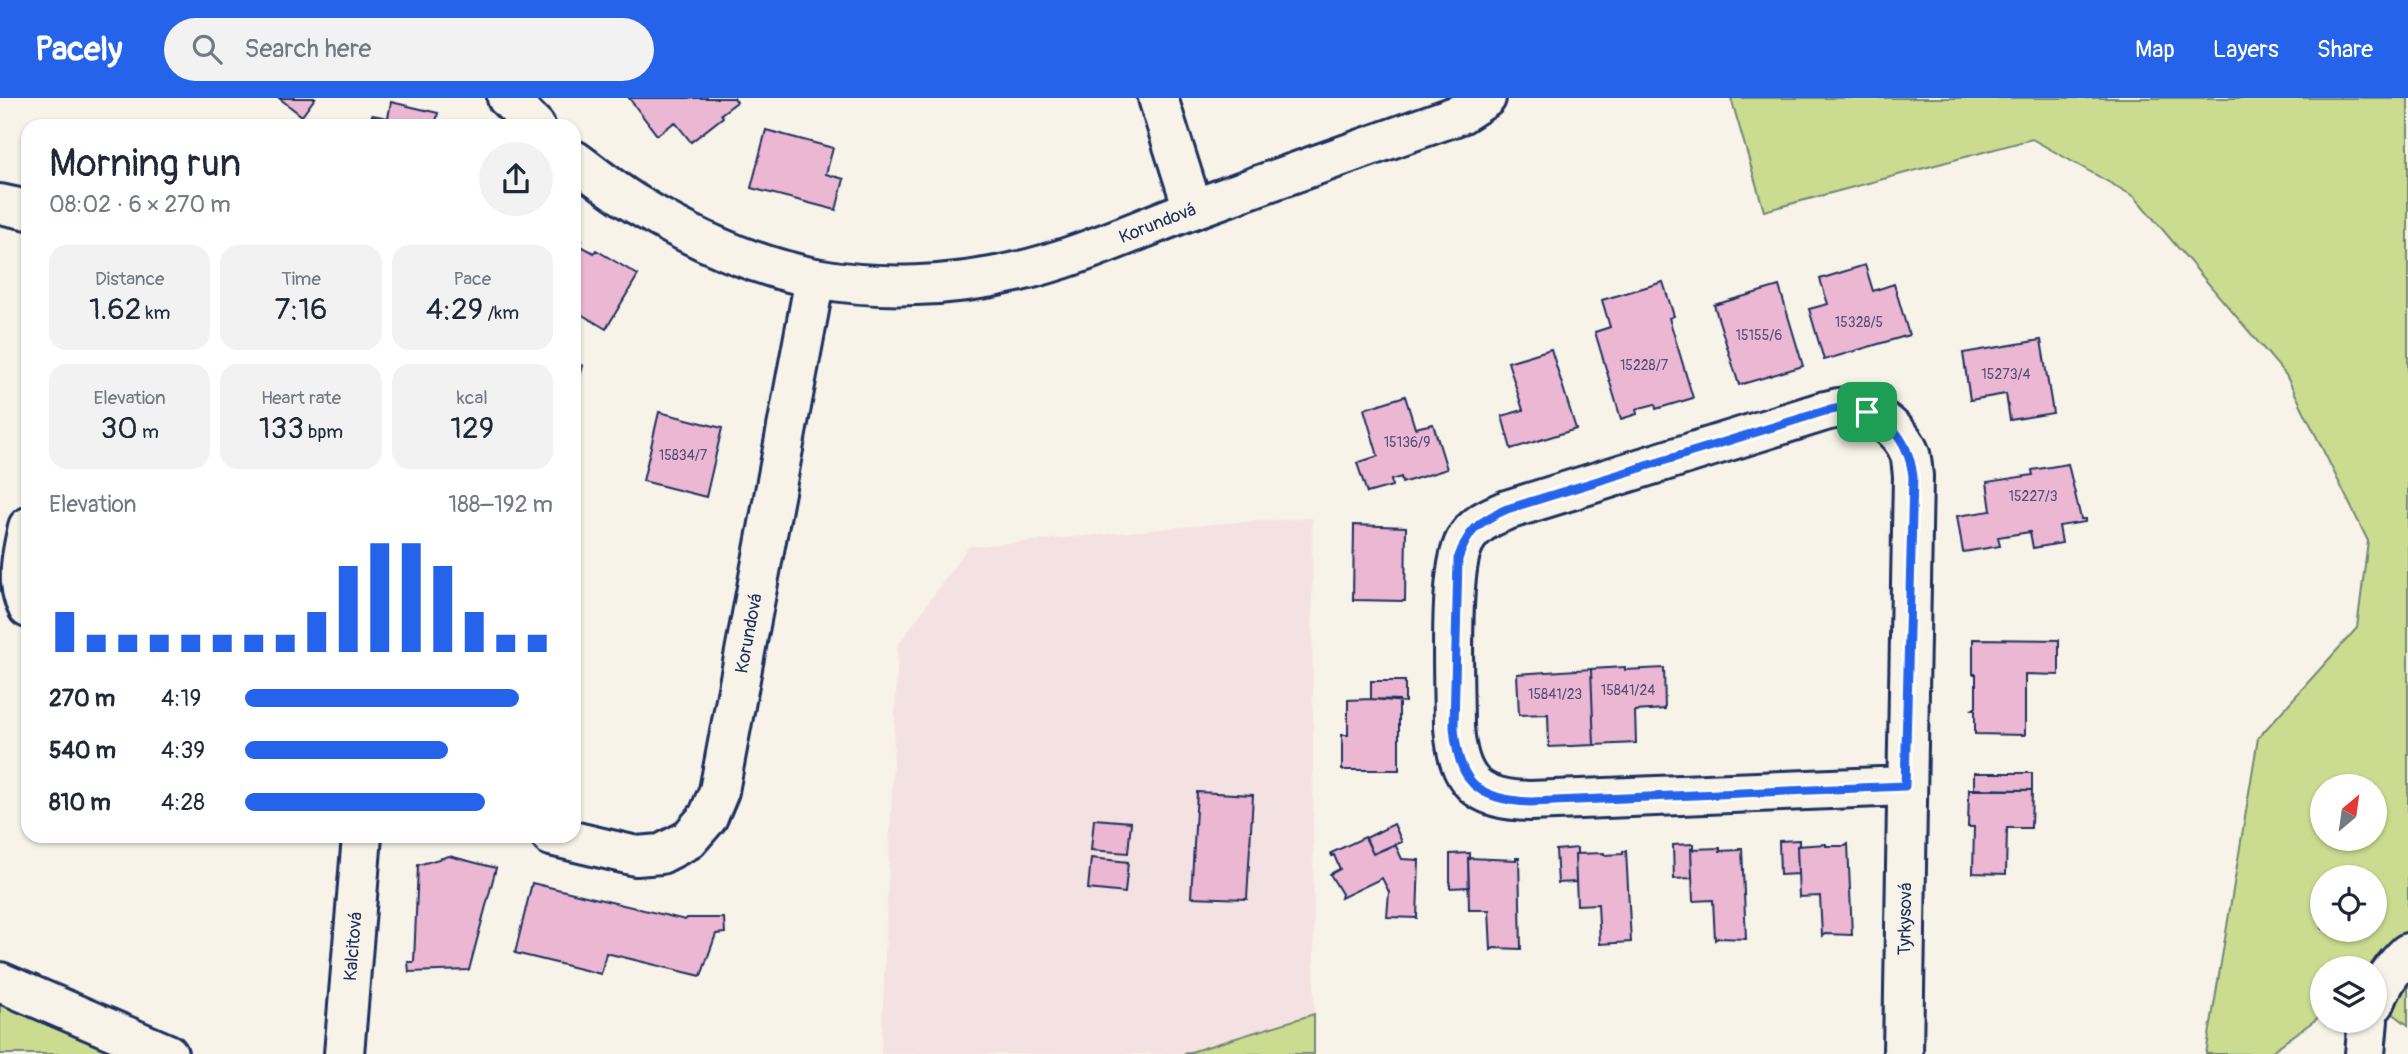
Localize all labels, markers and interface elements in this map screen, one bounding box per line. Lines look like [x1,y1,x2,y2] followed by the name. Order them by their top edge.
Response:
[164,18,654,81] search box
[35,29,122,70] text: Pacely
[188,30,226,68] icon: search
[244,33,371,65] text: Search here
[2135,35,2175,64] text: Map
[2213,35,2279,64] text: Layers
[2317,35,2373,64] text: Share
[49,140,241,188] text: Morning run
[479,142,553,216] button: share
[49,190,231,219] text: 08:02 · 6 × 270 m
[1116,198,1199,249] street label: Korundová
[95,267,164,291] text: Distance
[281,267,321,291] text: Time
[454,267,491,291] text: Pace
[89,291,141,328] text: 1.62
[274,291,328,328] text: 7:16
[426,291,483,328] text: 4:29
[141,301,170,325] text: km
[483,301,519,325] text: /km
[1835,314,1883,331] house number: 15328/5
[1736,327,1782,344] house number: 15155/6
[1620,357,1669,374] house number: 15228/7
[1981,366,2031,383] house number: 15273/4
[1837,382,1897,442] pin
[93,386,166,410] text: Elevation
[261,386,341,410] text: Heart rate
[457,386,488,410] text: kcal
[1848,393,1886,431] icon: arrive
[101,410,138,447] text: 30
[259,410,304,447] text: 133
[450,410,494,447] text: 129
[138,420,159,444] text: m
[304,420,343,444] text: bpm
[1384,434,1430,451] house number: 15136/9
[659,447,708,464] house number: 15834/7
[2009,488,2058,505] house number: 15227/3
[49,490,137,519] text: Elevation
[448,490,553,519] text: 188–192 m
[730,591,767,675] street label: Korundová
[1601,682,1655,699] house number: 15841/24
[49,684,115,713] text: 270 m
[161,684,201,713] text: 4:19
[1528,686,1582,703] house number: 15841/23
[49,736,116,765] text: 540 m
[161,736,205,765] text: 4:39
[2310,774,2387,850] north arrow
[2310,774,2387,1033] map controls
[49,788,111,817] text: 810 m
[161,788,205,817] text: 4:28
[2310,865,2387,942] button: locate
[1893,882,1917,956] street label: Tyrkysová
[339,911,367,982] street label: Kalcitová
[2310,956,2387,1033] button: layers

